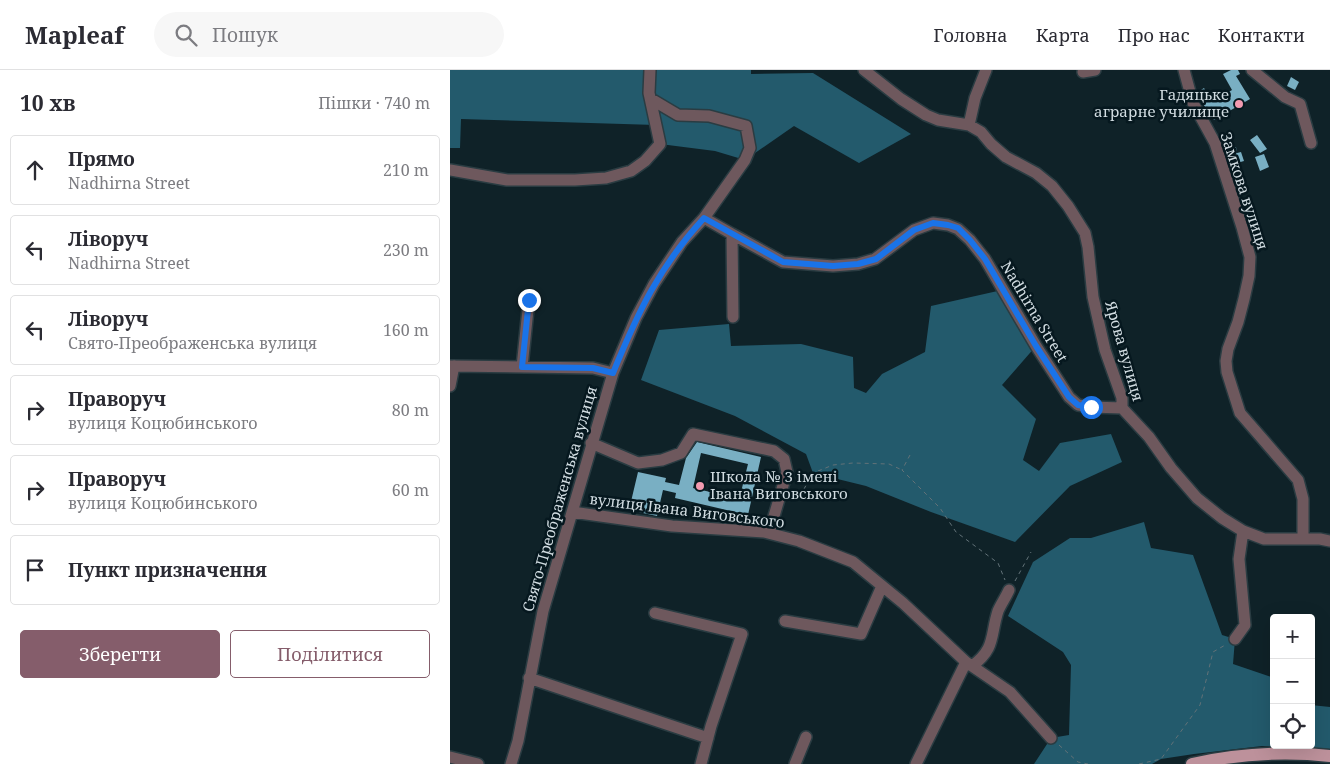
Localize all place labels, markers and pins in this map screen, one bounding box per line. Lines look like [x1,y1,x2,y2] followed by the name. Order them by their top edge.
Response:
[1094,84,1229,121] place label: Гадяцьке аграрне училище
[1233,98,1245,110] marker: Гадяцьке аграрне училище
[710,466,848,503] place label: Школа № 3 імені Івана Виговського
[694,480,706,492] marker: Школа № 3 імені Івана Виговського

